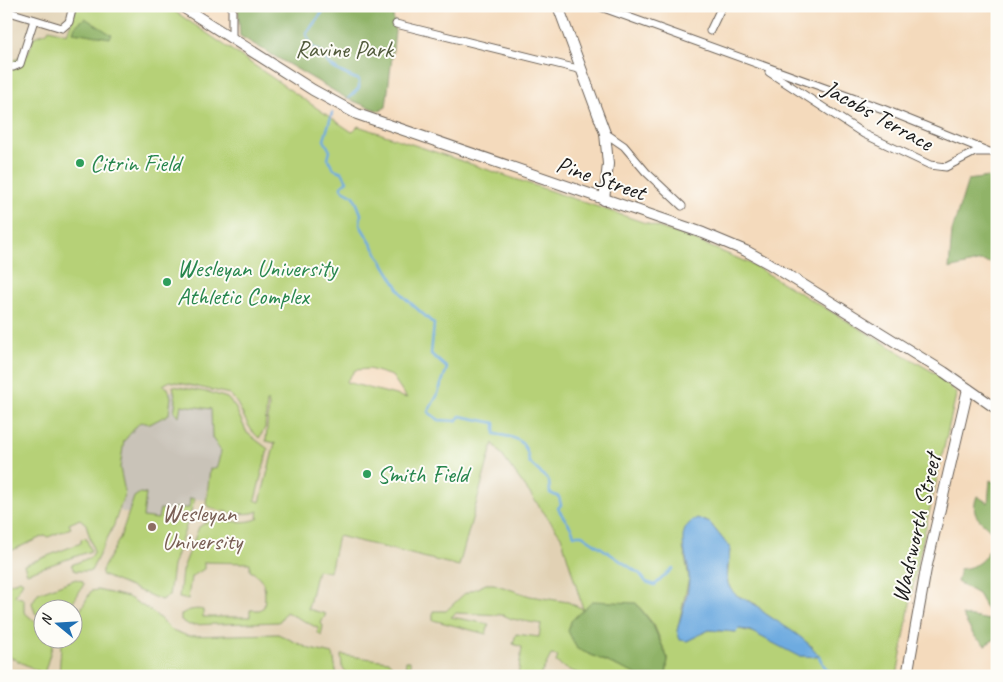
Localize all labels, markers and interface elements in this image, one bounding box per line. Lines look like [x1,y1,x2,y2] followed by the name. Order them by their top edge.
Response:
[295,34,395,64] park label: Ravine Park
[817,72,940,158] street label: Jacobs Terrace
[90,148,184,178] place label: Citrin Field
[553,149,651,208] street label: Pine Street
[74,157,86,169] marker: Citrin Field
[177,253,339,311] place label: Wesleyan University Athletic Complex
[161,276,173,288] marker: Wesleyan University Athletic Complex
[884,448,948,605] street label: Wadsworth Street
[377,459,472,489] place label: Smith Field
[361,468,373,480] marker: Smith Field
[162,498,244,556] place label: Wesleyan University
[146,521,158,533] marker: Wesleyan University
[32,600,82,650] north arrow
[37,611,56,627] text: N

